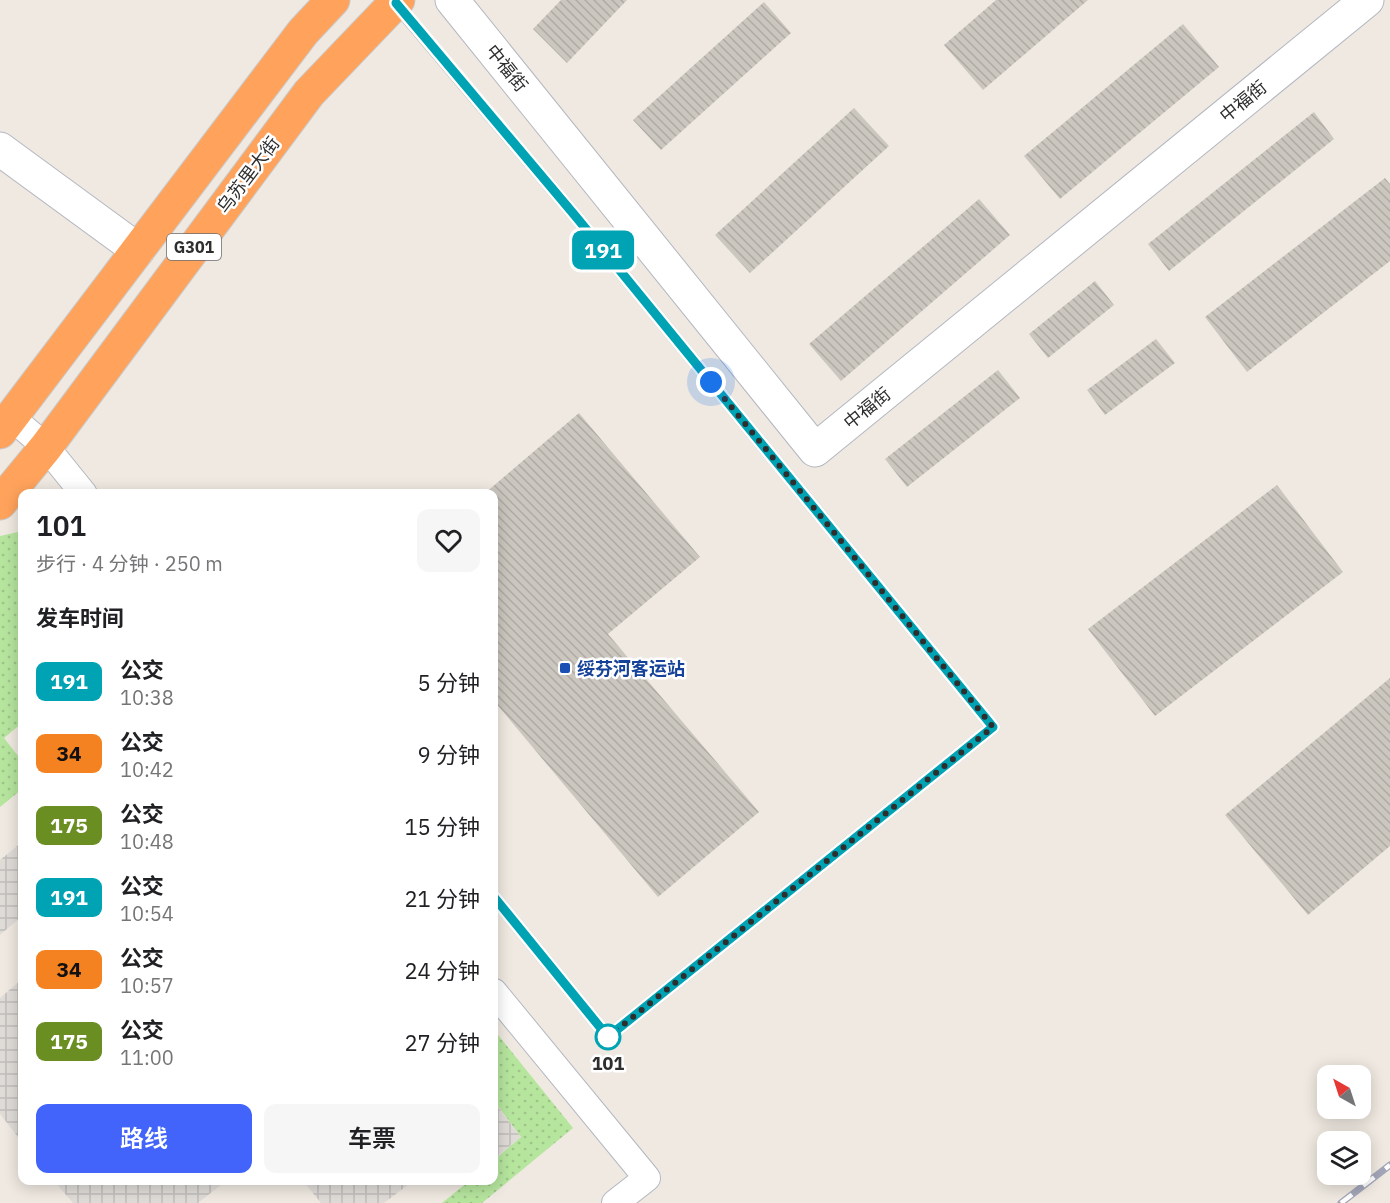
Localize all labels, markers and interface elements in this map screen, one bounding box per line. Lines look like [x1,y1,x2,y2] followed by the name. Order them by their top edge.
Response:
[481,40,533,96] street label: 中福街
[1215,75,1271,127] street label: 中福街
[212,132,284,218] street label: 乌苏里大街
[568,230,638,270] line badge: 191
[167,234,221,260] road number: G301
[584,236,622,264] text: 191
[696,367,726,397] your location
[839,382,895,434] street label: 中福街
[36,507,86,544] text: 101
[417,509,480,572] button: heart
[36,550,223,577] text: 步行 · 4 分钟 · 250 m
[36,603,124,632] text: 发车时间
[120,655,164,684] text: 公交
[577,657,685,680] place label: 绥芬河客运站
[558,661,572,675] marker: 绥芬河客运站
[50,667,88,695] text: 191
[418,668,480,697] text: 5 分钟
[120,684,174,711] text: 10:38
[120,727,164,756] text: 公交
[56,739,82,767] text: 34
[418,740,480,769] text: 9 分钟
[120,756,174,783] text: 10:42
[120,799,164,828] text: 公交
[50,811,88,839] text: 175
[404,812,480,841] text: 15 分钟
[120,828,174,855] text: 10:48
[120,871,164,900] text: 公交
[50,883,88,911] text: 191
[404,884,480,913] text: 21 分钟
[120,900,174,927] text: 10:54
[120,943,164,972] text: 公交
[56,955,82,983] text: 34
[404,956,480,985] text: 24 分钟
[120,972,174,999] text: 10:57
[120,1015,164,1044] text: 公交
[595,1024,621,1050] marker: 101
[50,1027,88,1055] text: 175
[404,1028,480,1057] text: 27 分钟
[120,1044,174,1071] text: 11:00
[592,1052,624,1075] place label: 101
[1317,1065,1371,1119] north arrow
[1317,1065,1371,1185] map controls
[36,1104,252,1173] button: 路线
[264,1104,480,1173] button: 车票
[1317,1131,1371,1185] button: layers

